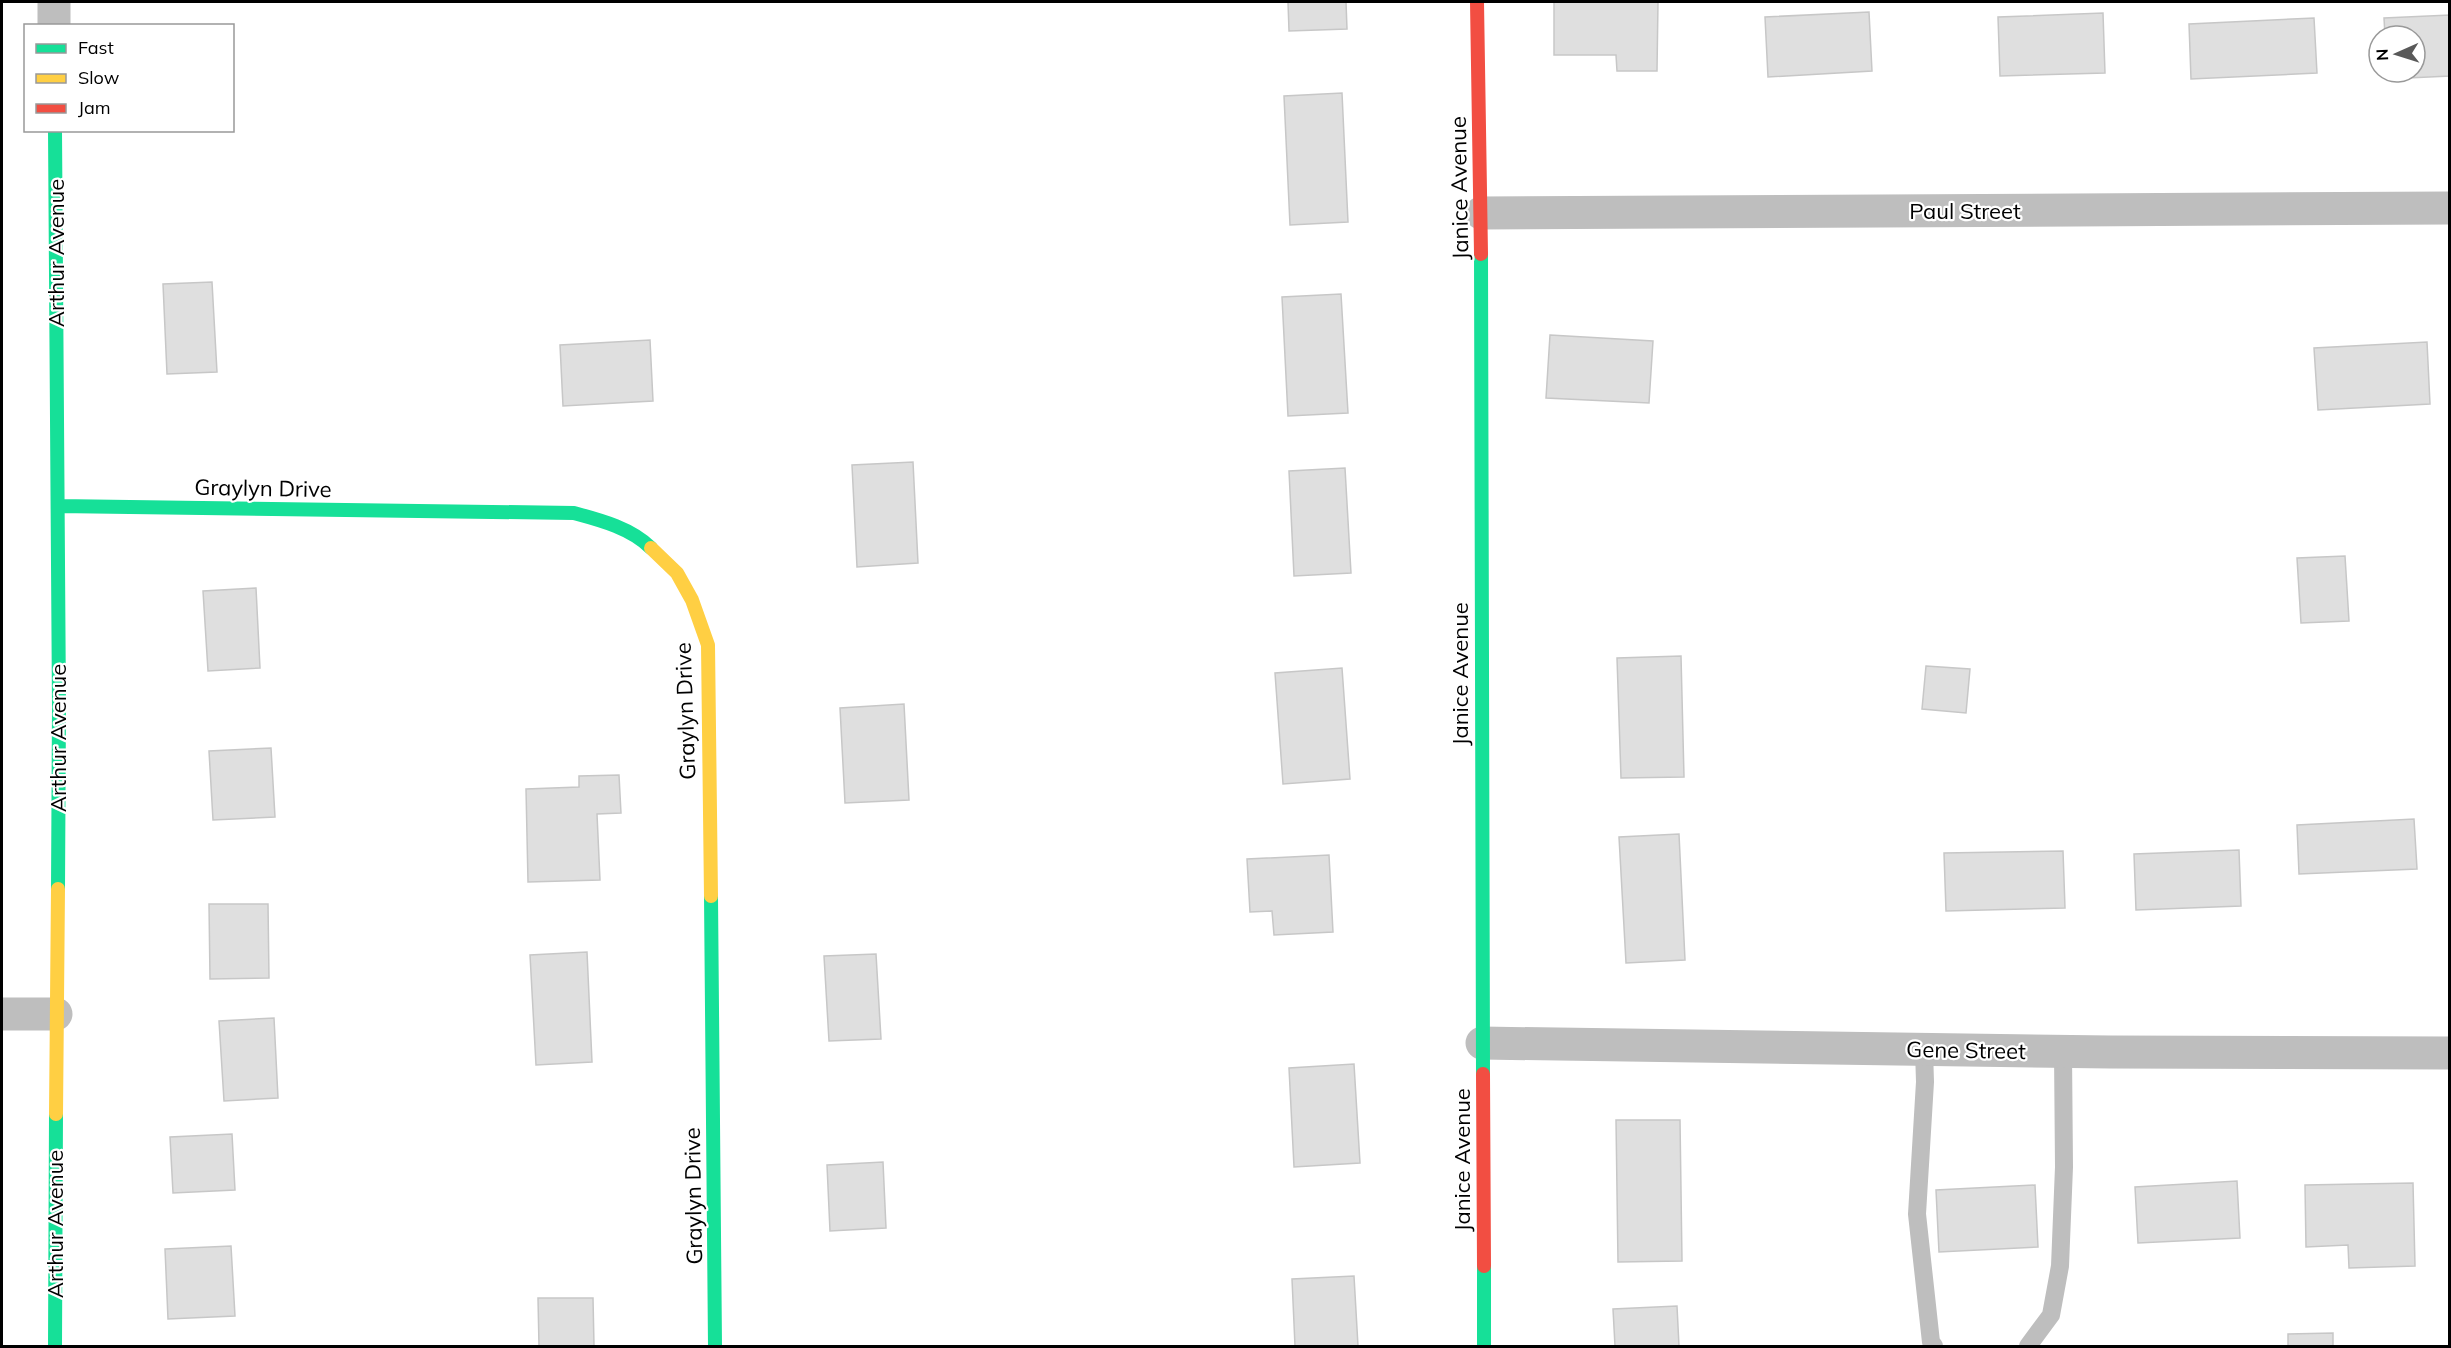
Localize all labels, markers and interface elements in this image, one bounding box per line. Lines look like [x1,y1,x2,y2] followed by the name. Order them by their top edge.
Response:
[24,24,234,132] legend
[2367,24,2427,84] north arrow
[78,36,114,59] text: Fast
[2372,48,2392,61] text: N
[78,66,120,89] text: Slow
[78,96,111,119] text: Jam
[1444,116,1474,260] street label: Janice Avenue
[42,179,70,327] street label: Arthur Avenue
[1909,197,2021,225] street label: Paul Street
[194,473,332,503] street label: Graylyn Drive
[1446,602,1474,746] street label: Janice Avenue
[669,642,701,780] street label: Graylyn Drive
[44,664,72,812] street label: Arthur Avenue
[1906,1035,2026,1065] street label: Gene Street
[1448,1088,1476,1232] street label: Janice Avenue
[678,1127,708,1265] street label: Graylyn Drive
[41,1150,69,1298] street label: Arthur Avenue

